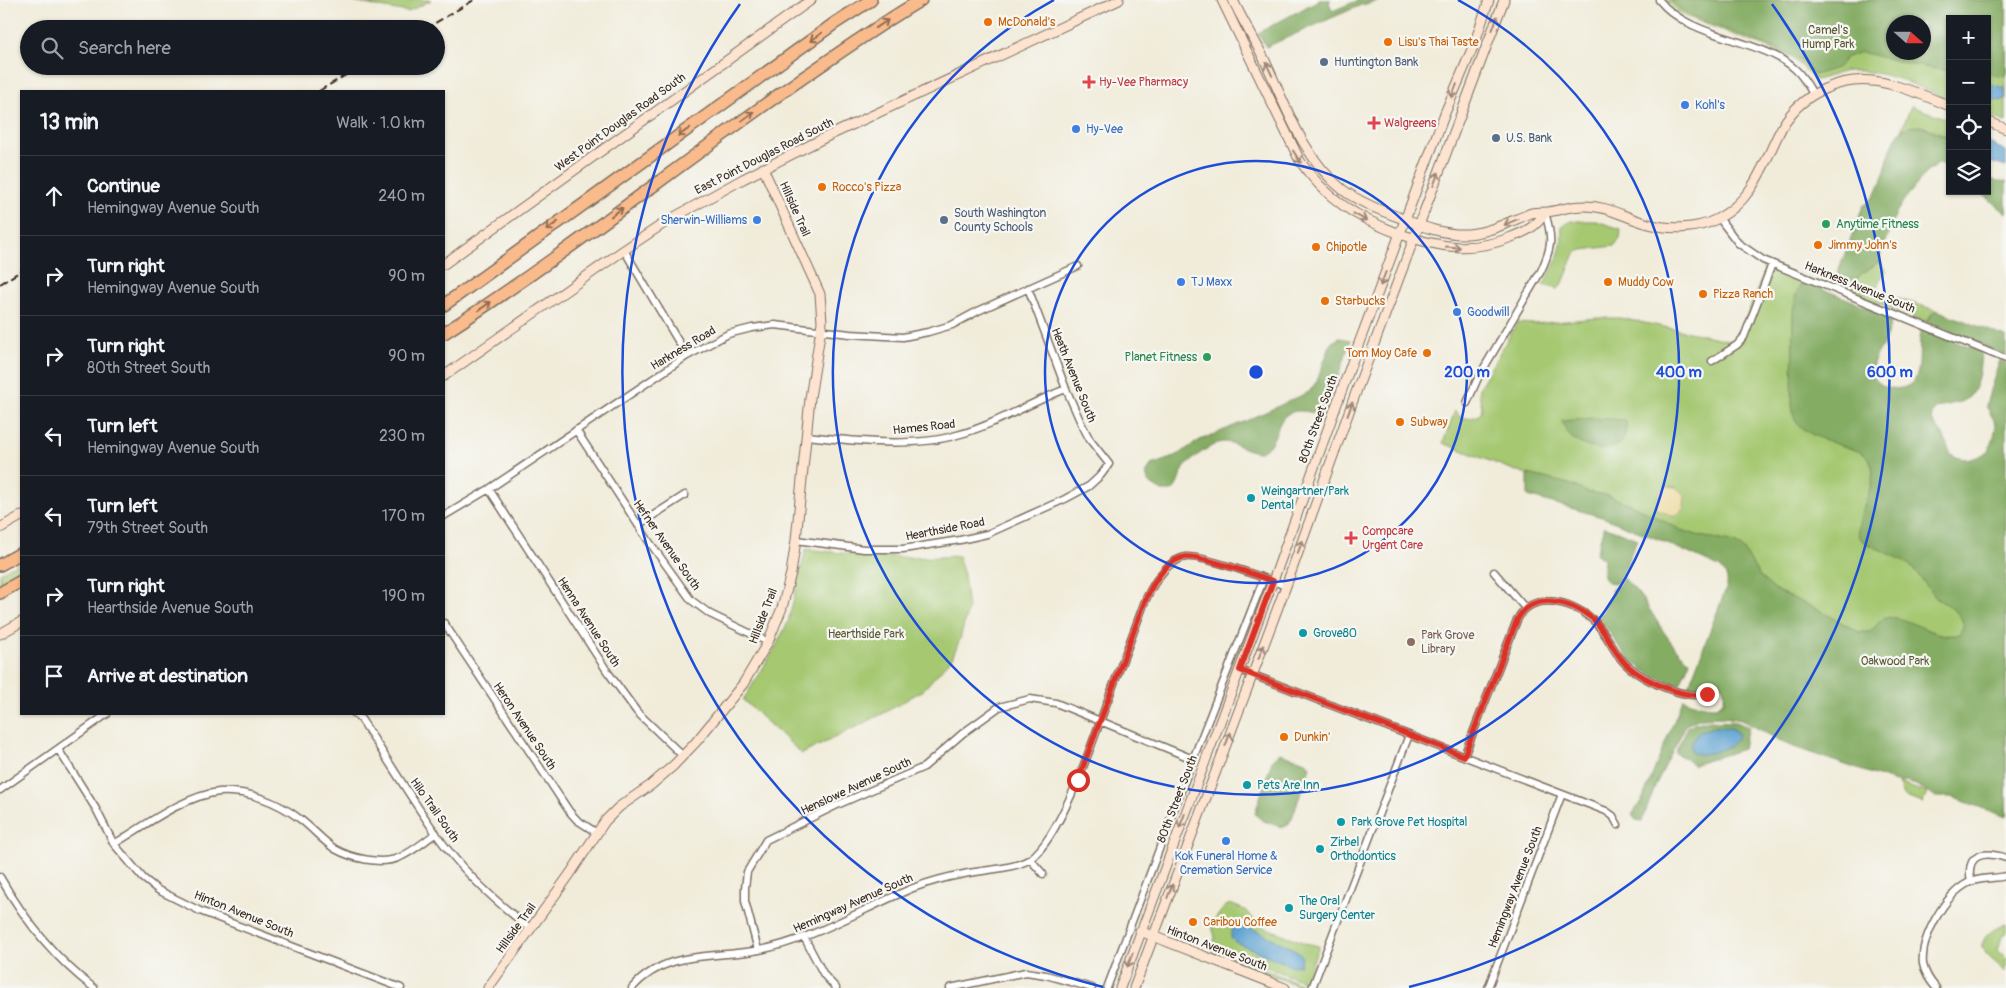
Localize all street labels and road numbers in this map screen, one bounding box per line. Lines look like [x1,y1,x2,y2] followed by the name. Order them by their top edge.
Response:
[552,70,689,175] street label: West Point Douglas Road South
[692,115,836,198] street label: East Point Douglas Road South
[776,179,813,239] street label: Hillside Trail
[1802,258,1918,317] street label: Harkness Avenue South
[648,323,719,374] street label: Harkness Road
[1048,326,1099,425] street label: Heath Avenue South
[1296,373,1341,465] street label: 80th Street South
[892,417,956,438] street label: Hames Road
[630,497,704,594] street label: Hefner Avenue South
[904,514,986,545] street label: Hearthside Road
[554,575,623,670] street label: Henna Avenue South
[746,586,781,646] street label: Hillside Trail
[490,680,560,773] street label: Heron Avenue South
[1154,753,1201,845] street label: 80th Street South
[799,754,914,819] street label: Henslowe Avenue South
[407,775,463,846] street label: Hilo Trail South
[1485,824,1546,950] street label: Hemingway Avenue South
[791,870,916,937] street label: Hemingway Avenue South
[192,888,296,941] street label: Hinton Avenue South
[493,900,540,956] street label: Hillside Trail
[1165,922,1269,975] street label: Hinton Avenue South

